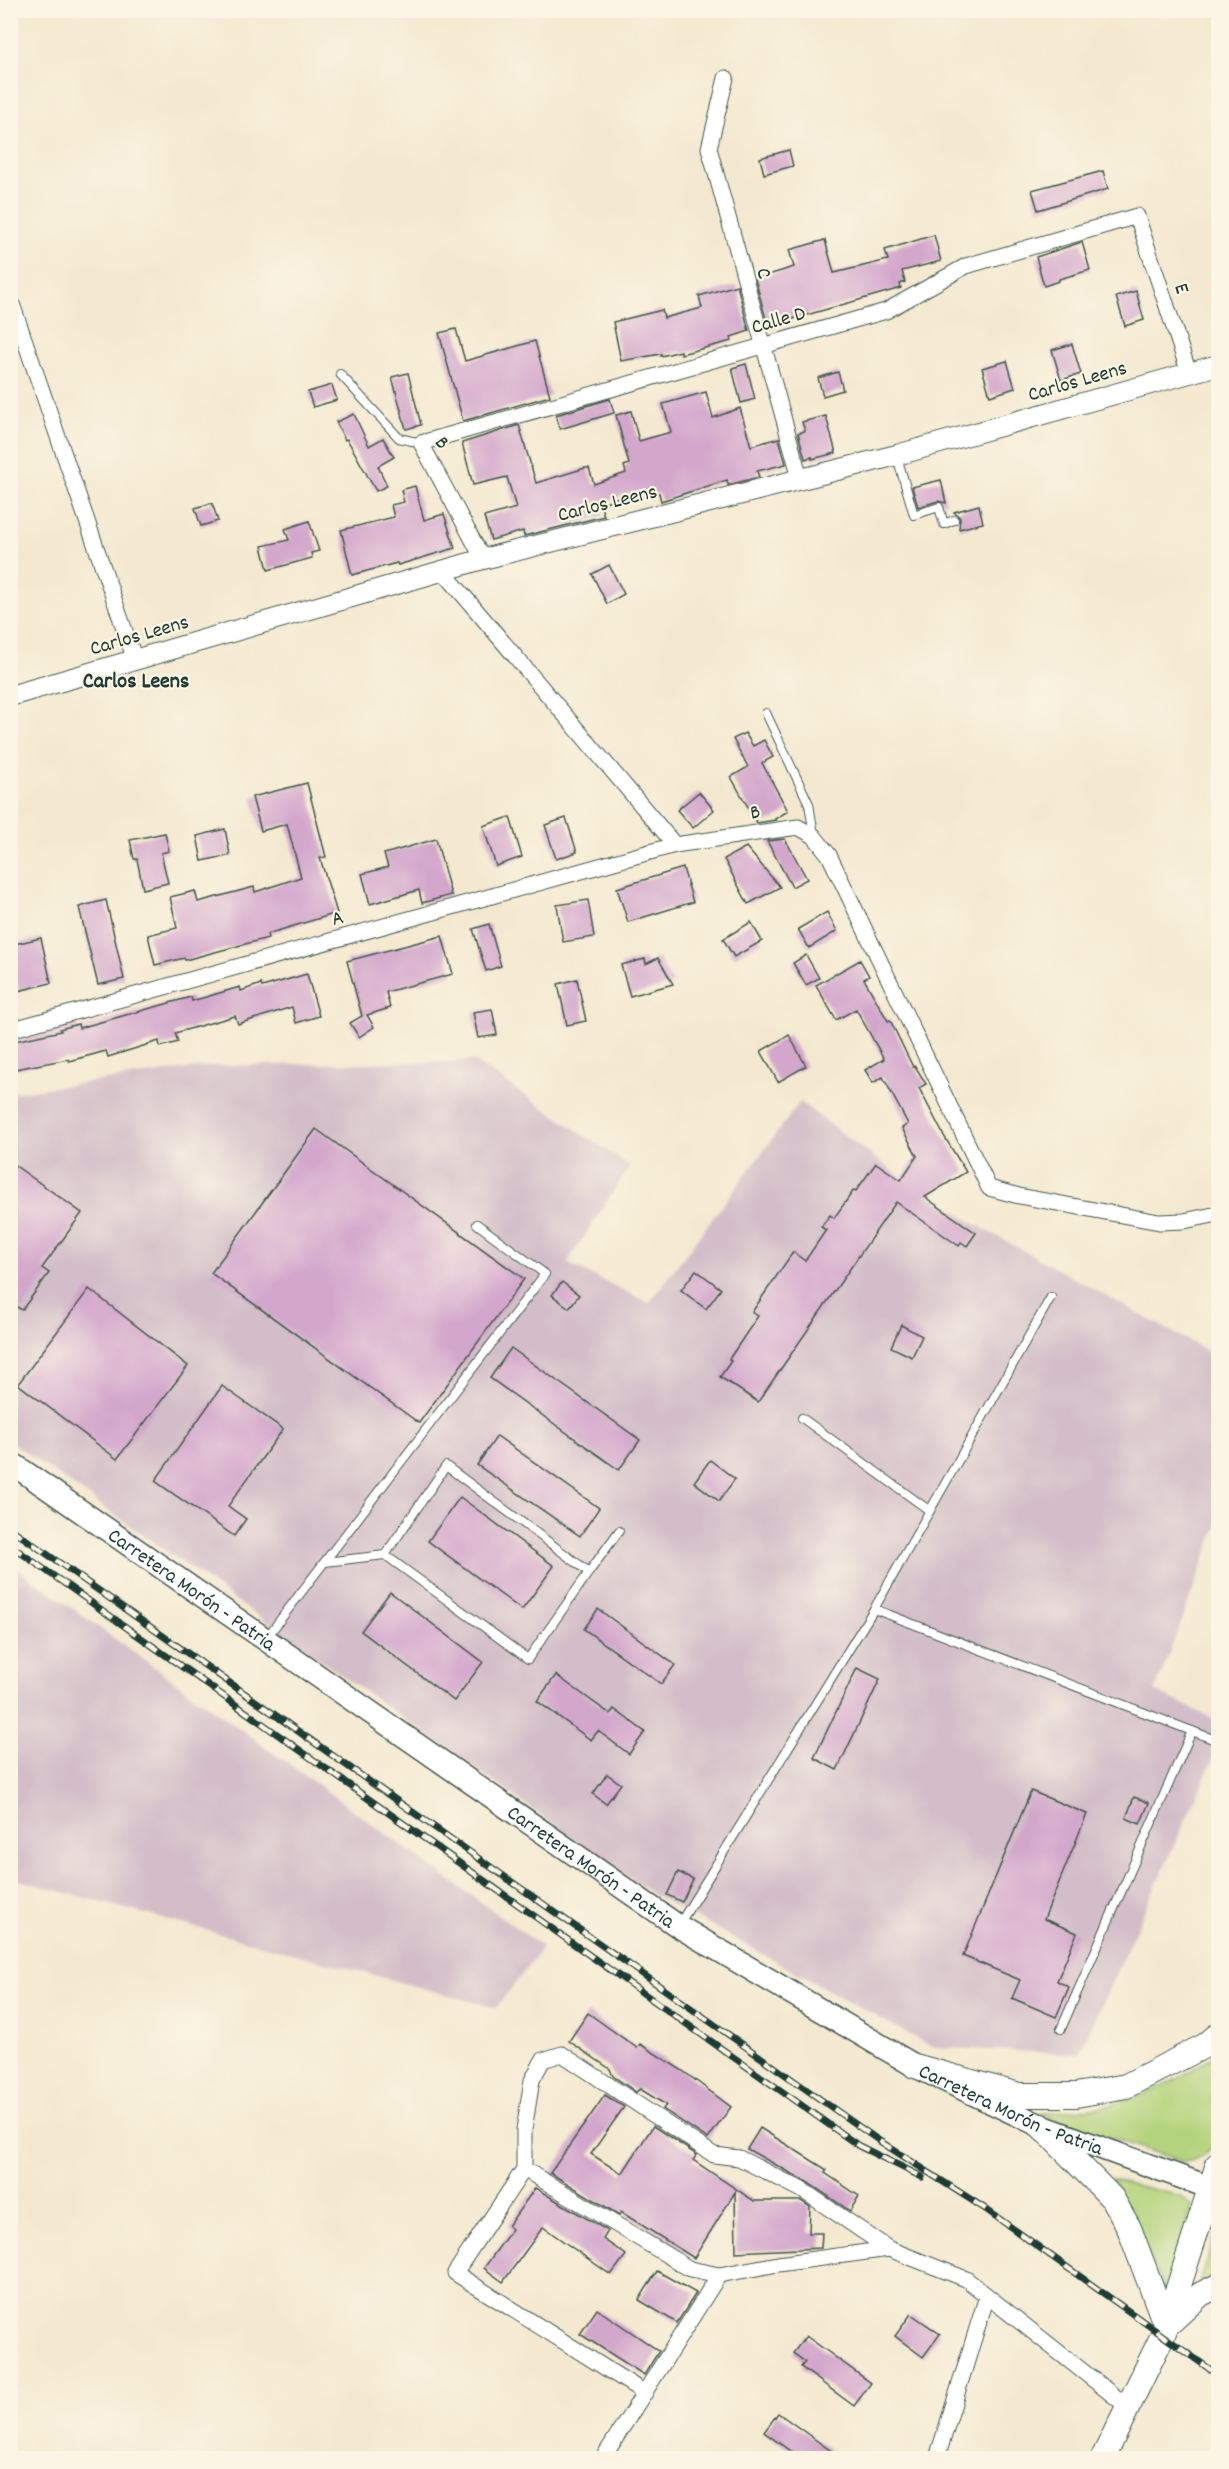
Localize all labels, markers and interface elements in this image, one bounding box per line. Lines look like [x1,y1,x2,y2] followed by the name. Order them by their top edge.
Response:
[746,265,778,283] street label: C
[1164,280,1196,299] street label: E
[748,300,810,344] street label: Calle D
[1025,354,1131,411] street label: Carlos Leens
[425,431,456,456] street label: B
[555,478,661,532] street label: Carlos Leens
[87,608,193,665] street label: Carlos Leens
[83,667,189,698] district label: Carlos Leens
[748,798,763,830] street label: B
[328,904,347,936] street label: A
[101,1522,282,1661] street label: Carretera Morón - Patria
[500,1799,681,1938] street label: Carretera Morón - Patria
[913,2058,1107,2166] street label: Carretera Morón - Patria

